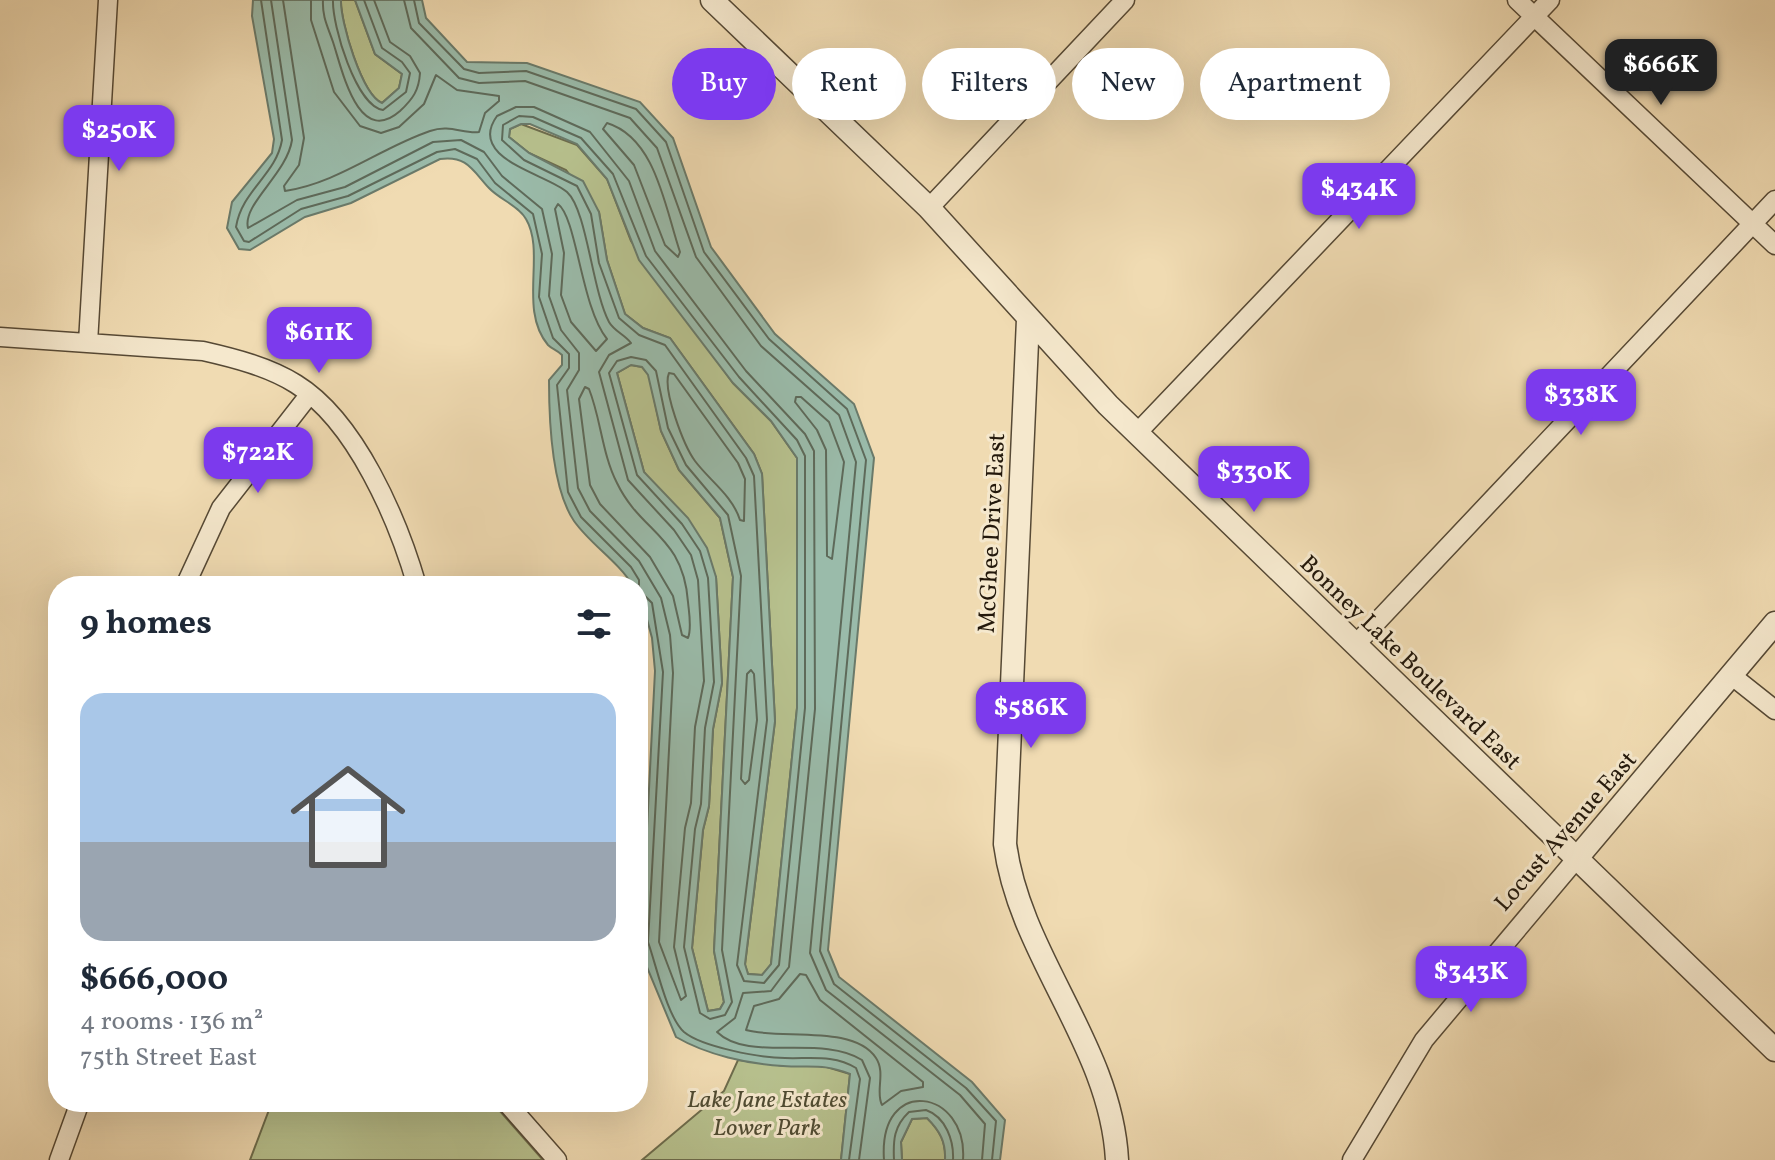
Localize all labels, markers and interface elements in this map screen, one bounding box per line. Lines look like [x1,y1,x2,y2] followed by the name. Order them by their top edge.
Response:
[1605,39,1717,107] pin: $666K
[1623,47,1699,83] text: $666K
[672,48,776,120] chip: Buy
[792,48,906,120] chip: Rent
[922,48,1056,120] chip: Filters
[1072,48,1184,120] chip: New
[1200,48,1390,120] chip: Apartment
[63,105,175,173] pin: $250K
[81,113,157,149] text: $250K
[1303,163,1415,231] pin: $434K
[1320,171,1398,207] text: $434K
[263,307,375,375] pin: $611K
[285,315,353,351] text: $611K
[1525,369,1637,437] pin: $338K
[1544,377,1618,413] text: $338K
[202,427,314,495] pin: $722K
[971,432,1015,634] street label: McGhee Drive East
[222,435,294,471] text: $722K
[1198,446,1310,514] pin: $330K
[1216,454,1292,490] text: $330K
[1291,548,1528,779] street label: Bonney Lake Boulevard East
[80,601,212,648] text: 9 homes
[572,602,616,646] icon: filters
[975,682,1087,750] pin: $586K
[994,690,1068,726] text: $586K
[276,745,420,889] icon: home
[1487,745,1646,920] street label: Locust Avenue East
[1415,946,1527,1014] pin: $343K
[1434,954,1508,990] text: $343K
[80,957,228,1004] text: $666,000
[80,1004,263,1040] text: 4 rooms · 136 m²
[80,1040,257,1076] text: 75th Street East
[687,1084,847,1146] park label: Lake Jane Estates Lower Park

